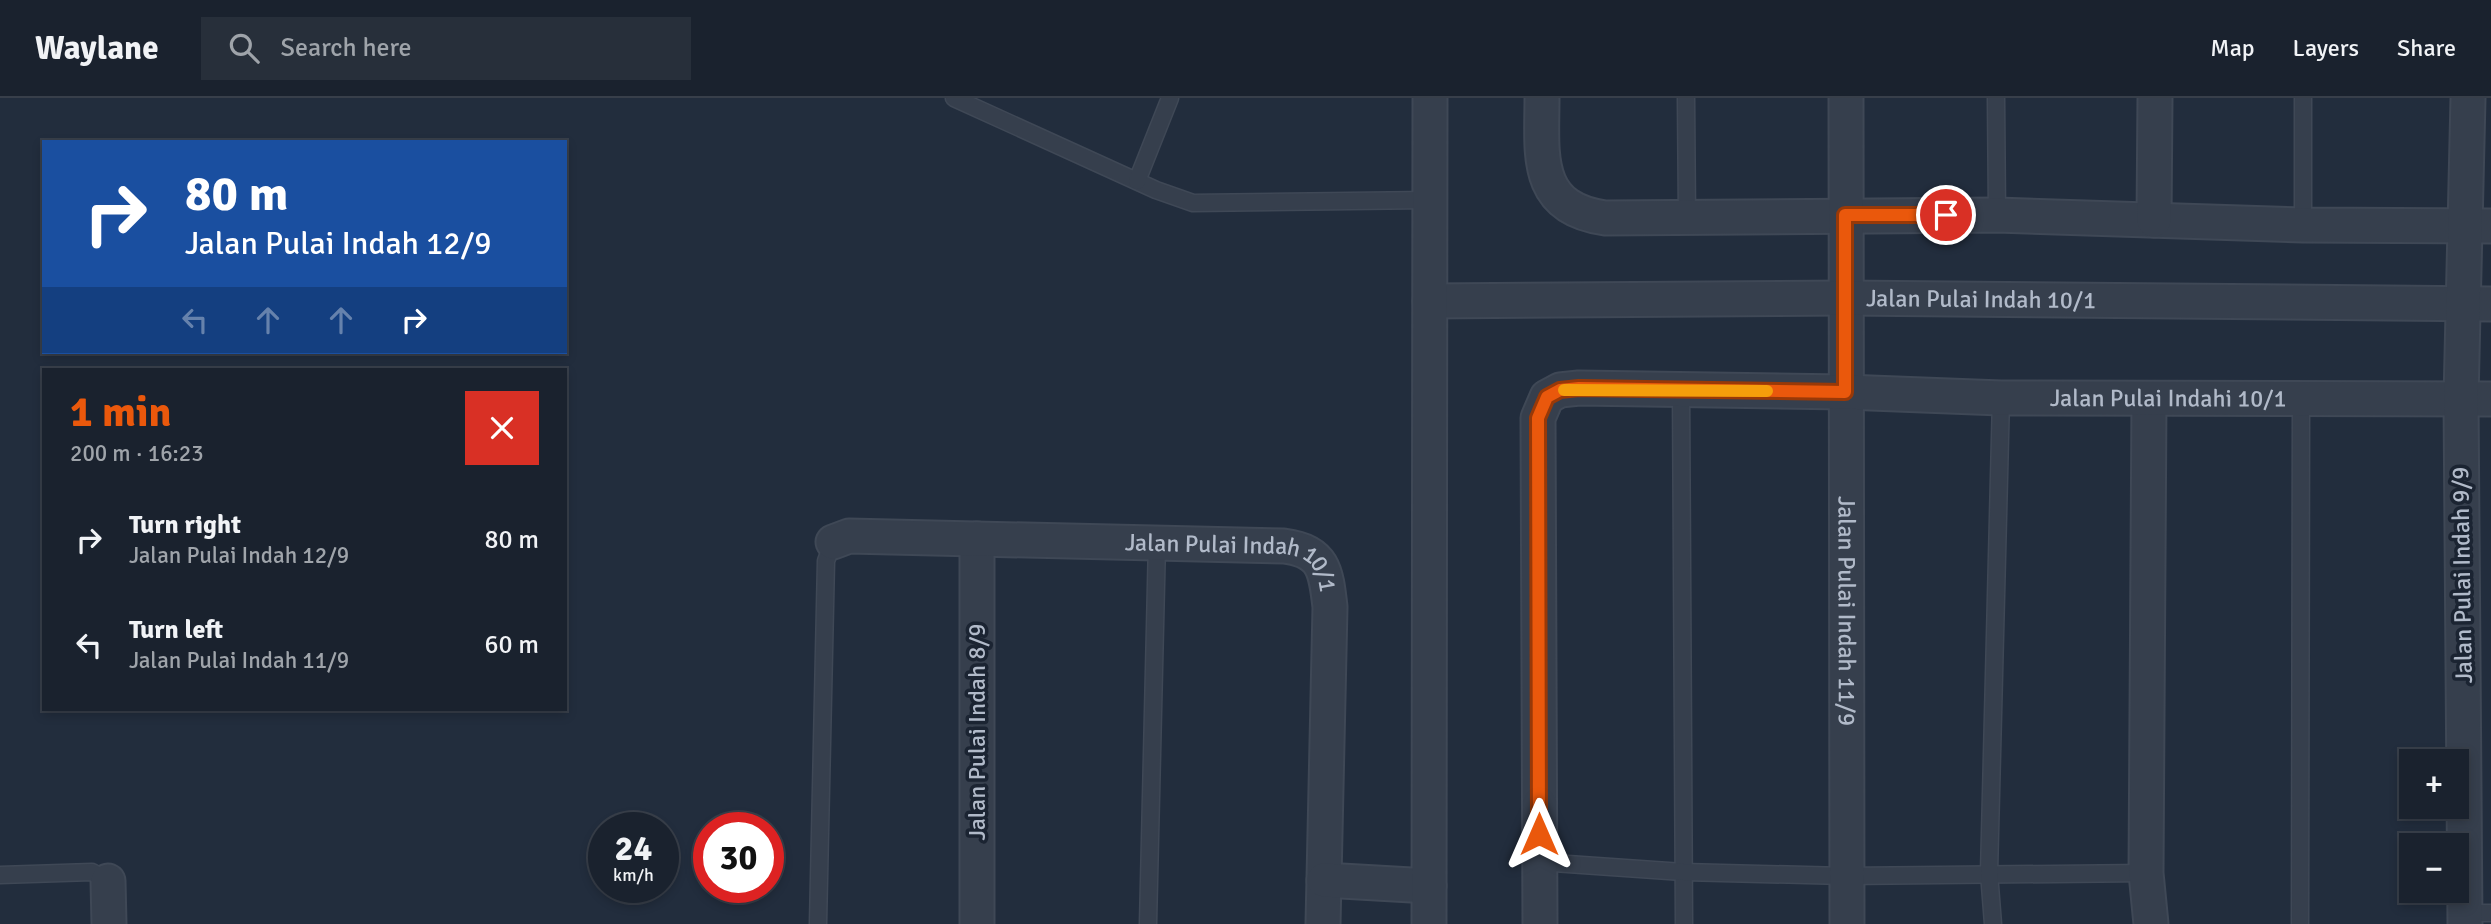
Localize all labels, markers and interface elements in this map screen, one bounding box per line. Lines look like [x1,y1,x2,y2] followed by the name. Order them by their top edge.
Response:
[201,17,691,80] search box
[35,28,159,69] text: Waylane
[225,29,263,67] icon: search
[281,32,412,64] text: Search here
[2210,33,2255,63] text: Map
[2293,33,2359,63] text: Layers
[2397,33,2456,63] text: Share
[185,164,288,224] text: 80 m
[70,168,161,259] icon: right
[1916,185,1976,245] pin
[1927,196,1965,234] icon: arrive
[185,224,491,263] text: Jalan Pulai Indah 12/9
[1866,283,2096,315] street label: Jalan Pulai Indah 10/1
[176,301,214,339] icon: left
[249,301,287,339] icon: ahead
[322,301,360,339] icon: ahead
[395,301,433,339] icon: right
[2050,383,2286,414] street label: Jalan Pulai Indahi 10/1
[70,387,171,438] text: 1 min
[465,391,539,465] button: close
[70,439,204,468] text: 200 m · 16:23
[2445,466,2479,684] street label: Jalan Pulai Indah 9/9
[1831,496,1862,726] street label: Jalan Pulai Indah 11/9
[129,509,241,541] text: Turn right
[70,521,108,559] icon: right
[484,524,539,556] text: 80 m
[1125,527,1343,594] street label: Jalan Pulai Indah 10/1
[129,541,349,570] text: Jalan Pulai Indah 12/9
[129,614,223,646] text: Turn left
[962,624,992,840] street label: Jalan Pulai Indah 8/9
[70,626,108,664] icon: left
[484,629,539,661] text: 60 m
[129,646,349,675] text: Jalan Pulai Indah 11/9
[2399,749,2469,903] map controls
[2399,749,2469,819] button: +
[1502,797,1576,871] position arrow
[693,812,784,903] speed limit sign: 30
[615,827,652,870] text: 24
[2399,833,2469,903] button: −
[613,864,654,886] text: km/h

